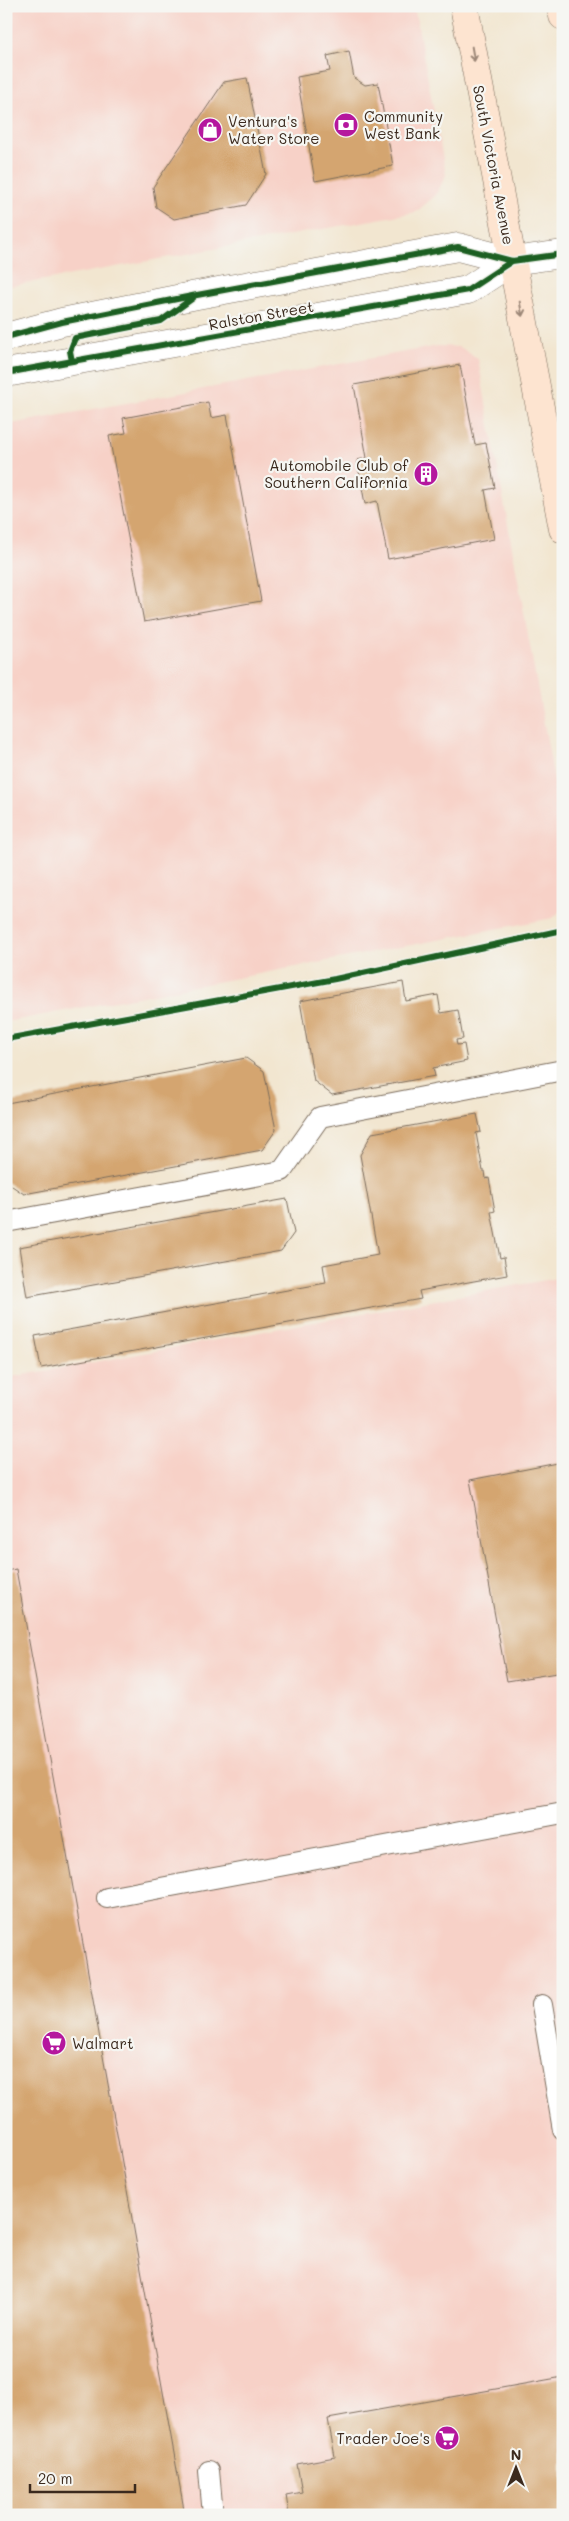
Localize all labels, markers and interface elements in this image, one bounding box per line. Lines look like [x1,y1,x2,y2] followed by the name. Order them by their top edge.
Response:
[468,46,478,62] one-way arrow
[469,84,519,246] street label: South Victoria Avenue
[364,106,443,143] place label: Community West Bank
[228,111,320,148] place label: Ventura's Water Store
[333,112,359,138] bank icon: Community West Bank
[197,117,223,143] shop icon: Ventura's Water Store
[207,296,315,334] street label: Ralston Street
[516,301,526,317] one-way arrow
[265,455,409,492] place label: Automobile Club of Southern California
[413,461,439,487] building icon: Automobile Club of Southern California
[41,2030,67,2056] supermarket icon: Walmart
[72,2033,134,2053] place label: Walmart
[434,2425,460,2451] supermarket icon: Trader Joe's
[337,2428,430,2448] place label: Trader Joe's
[492,2444,542,2494] north arrow
[511,2445,521,2464] text: N
[30,2461,135,2493] scale bar
[38,2468,72,2488] text: 20 m

